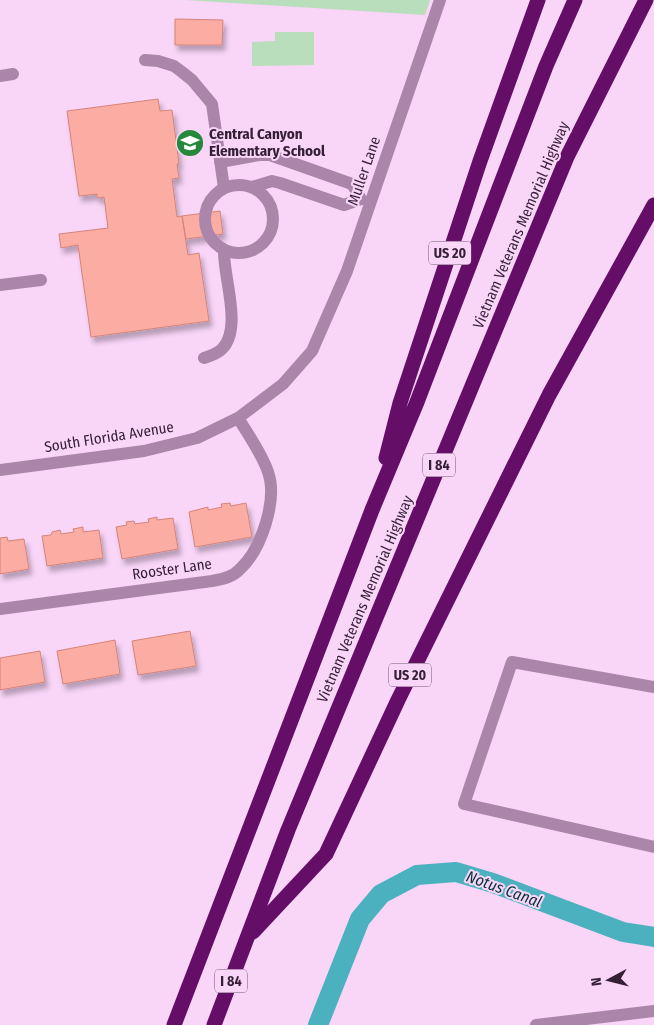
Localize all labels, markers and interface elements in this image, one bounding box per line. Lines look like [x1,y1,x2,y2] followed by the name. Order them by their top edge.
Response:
[469,118,573,331] street label: Vietnam Veterans Memorial Highway
[209,125,326,160] place label: Central Canyon Elementary School
[175,128,205,158] school or university icon: Central Canyon Elementary School
[344,134,384,208] street label: Muller Lane
[429,242,471,264] road number: US 20
[43,418,175,456] street label: South Florida Avenue
[423,454,455,476] road number: I 84
[313,492,417,705] street label: Vietnam Veterans Memorial Highway
[131,555,213,583] street label: Rooster Lane
[389,664,431,686] road number: US 20
[464,867,544,911] water label: Notus Canal
[584,955,634,1005] north arrow
[215,969,247,992] road number: I 84
[588,976,606,987] text: N

